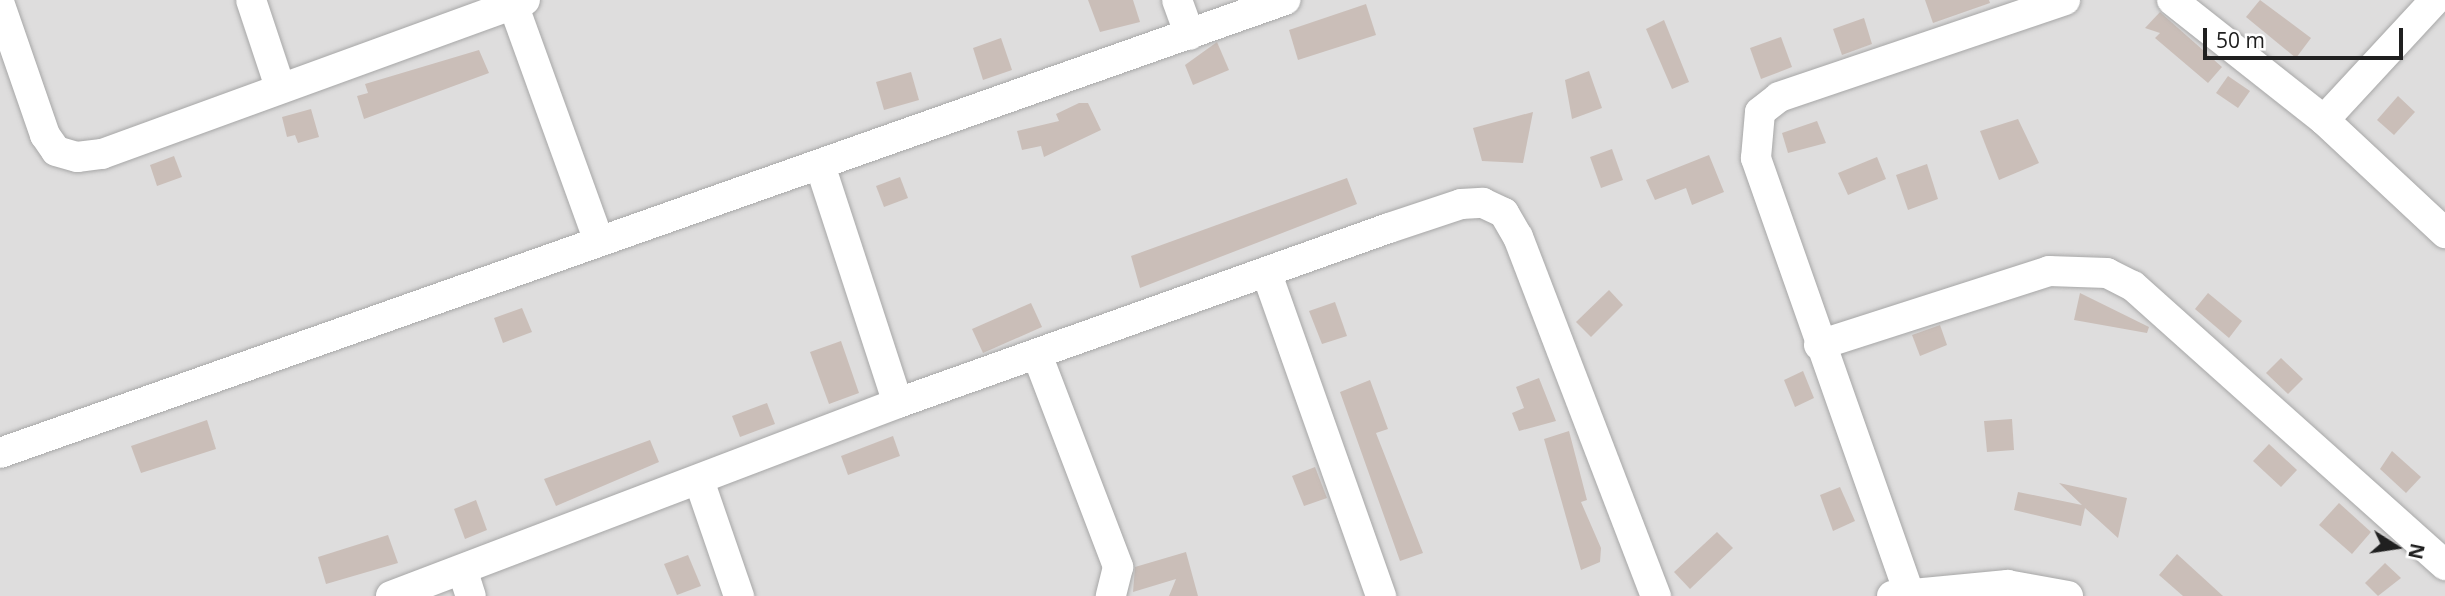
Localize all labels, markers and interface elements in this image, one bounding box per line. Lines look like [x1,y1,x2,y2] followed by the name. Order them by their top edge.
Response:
[2207,14,2406,58] scale bar
[2216,26,2265,54] text: 50 m
[2361,512,2431,582] north arrow
[2402,541,2431,562] text: N

